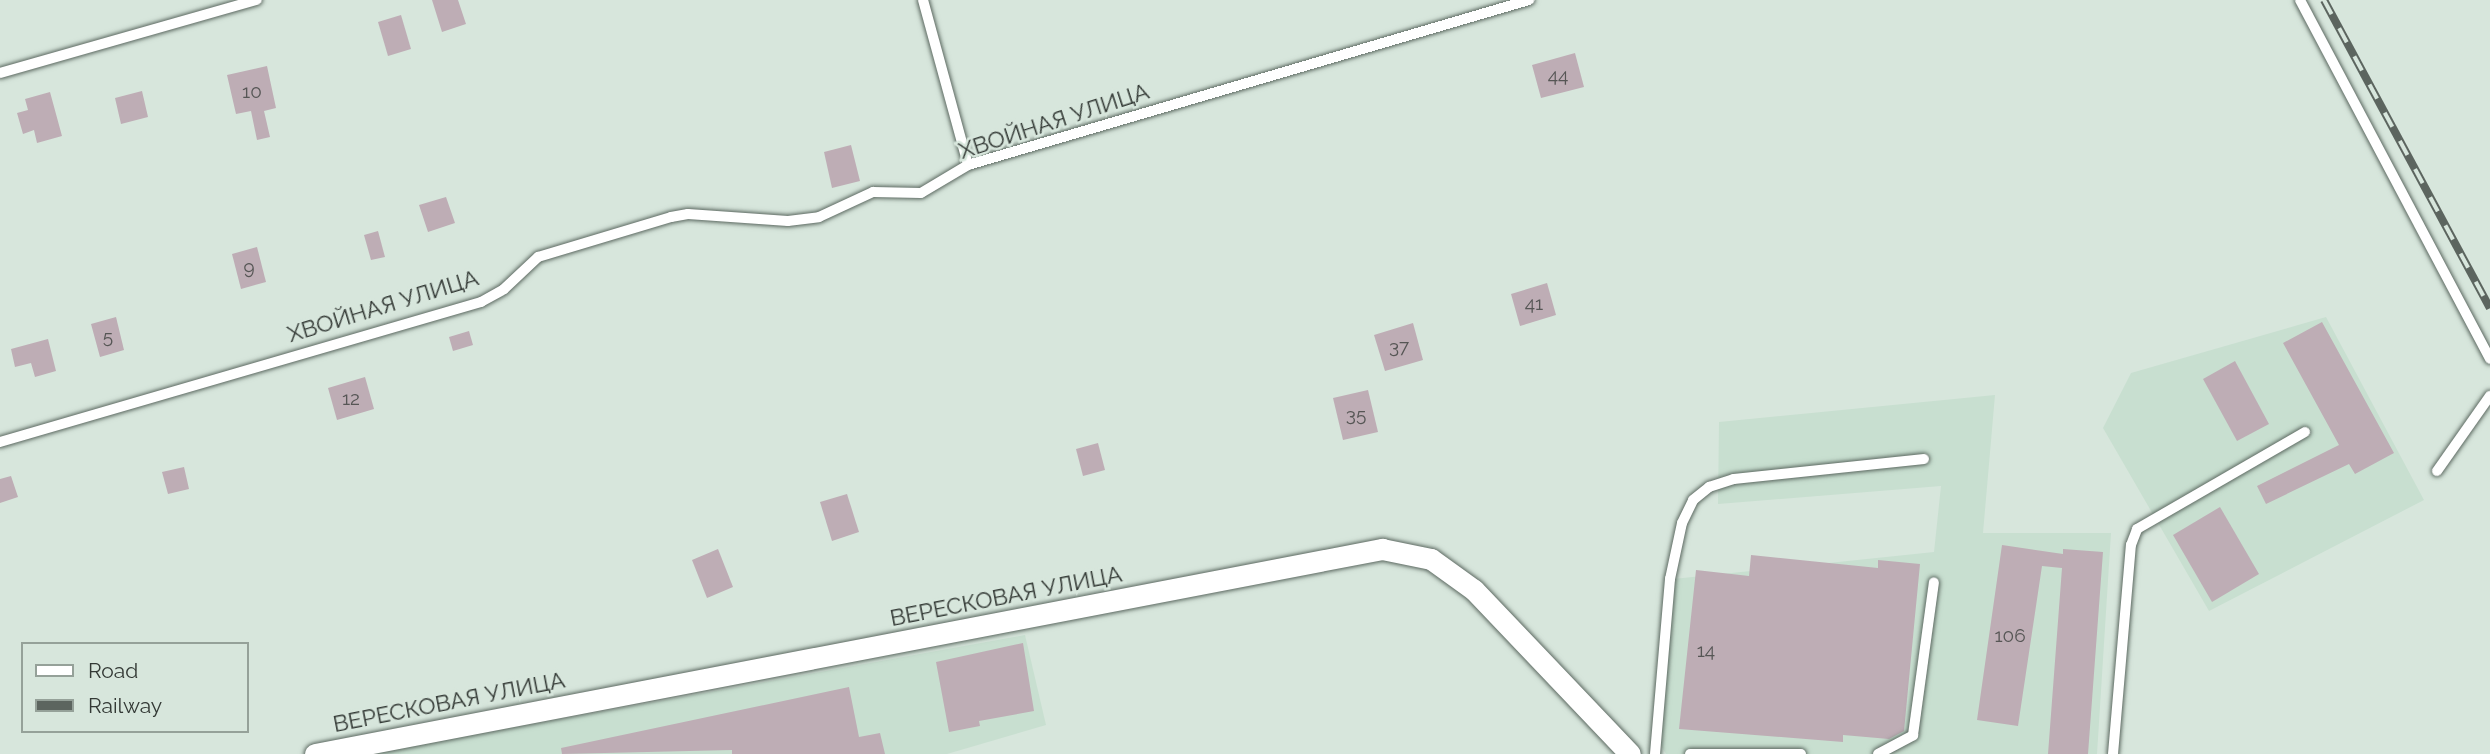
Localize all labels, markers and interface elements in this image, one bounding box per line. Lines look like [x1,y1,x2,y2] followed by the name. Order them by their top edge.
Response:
[1548,65,1568,87] house number: 44
[955,77,1153,165] street label: ХВОЙНАЯ УЛИЦА
[242,81,262,103] house number: 10
[243,257,255,279] house number: 9
[284,264,482,348] street label: ХВОЙНАЯ УЛИЦА
[1525,293,1543,315] house number: 41
[103,326,113,348] house number: 5
[1389,336,1409,358] house number: 37
[342,388,360,410] house number: 12
[1346,404,1366,426] house number: 35
[888,560,1124,632] street label: ВЕРЕСКОВАЯ УЛИЦА
[1994,625,2026,647] house number: 106
[1697,640,1715,662] house number: 14
[21,642,248,733] legend
[88,658,138,683] text: Road
[331,666,567,738] street label: ВЕРЕСКОВАЯ УЛИЦА
[88,693,162,718] text: Railway

